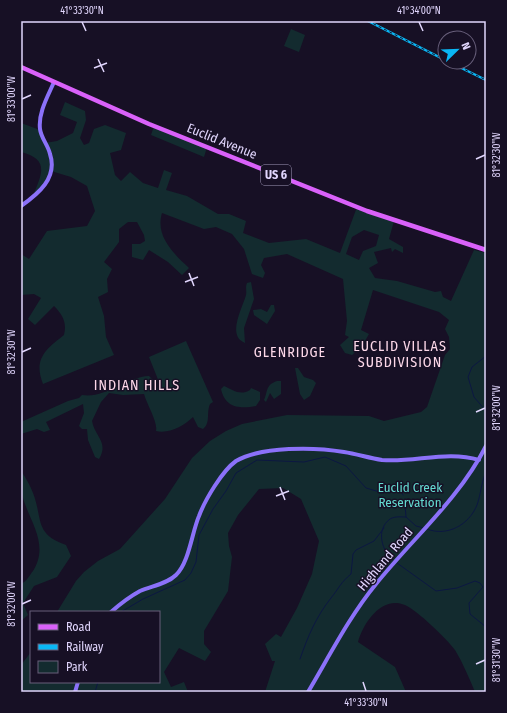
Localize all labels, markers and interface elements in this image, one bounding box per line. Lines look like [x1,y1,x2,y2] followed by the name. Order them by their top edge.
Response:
[60,5,104,17] text: 41°33'30"N
[397,5,441,17] text: 41°34'00"N
[437,30,477,70] north arrow
[458,41,473,52] text: N
[6,76,18,122] text: 81°33'00"W
[185,120,259,162] street label: Euclid Avenue
[491,132,503,178] text: 81°32'30"W
[261,165,291,185] road number: US 6
[6,329,18,375] text: 81°32'30"W
[353,338,447,371] district label: EUCLID VILLAS SUBDIVISION
[254,344,326,361] district label: GLENRIDGE
[94,377,180,394] district label: INDIAN HILLS
[491,385,503,431] text: 81°32'00"W
[378,480,443,510] park label: Euclid Creek Reservation
[354,524,416,594] street label: Highland Road
[6,581,18,627] text: 81°32'00"W
[30,611,160,683] legend
[66,620,91,634] text: Road
[491,637,503,682] text: 81°31'30"W
[66,640,104,654] text: Railway
[66,660,88,674] text: Park
[344,697,388,709] text: 41°33'30"N

